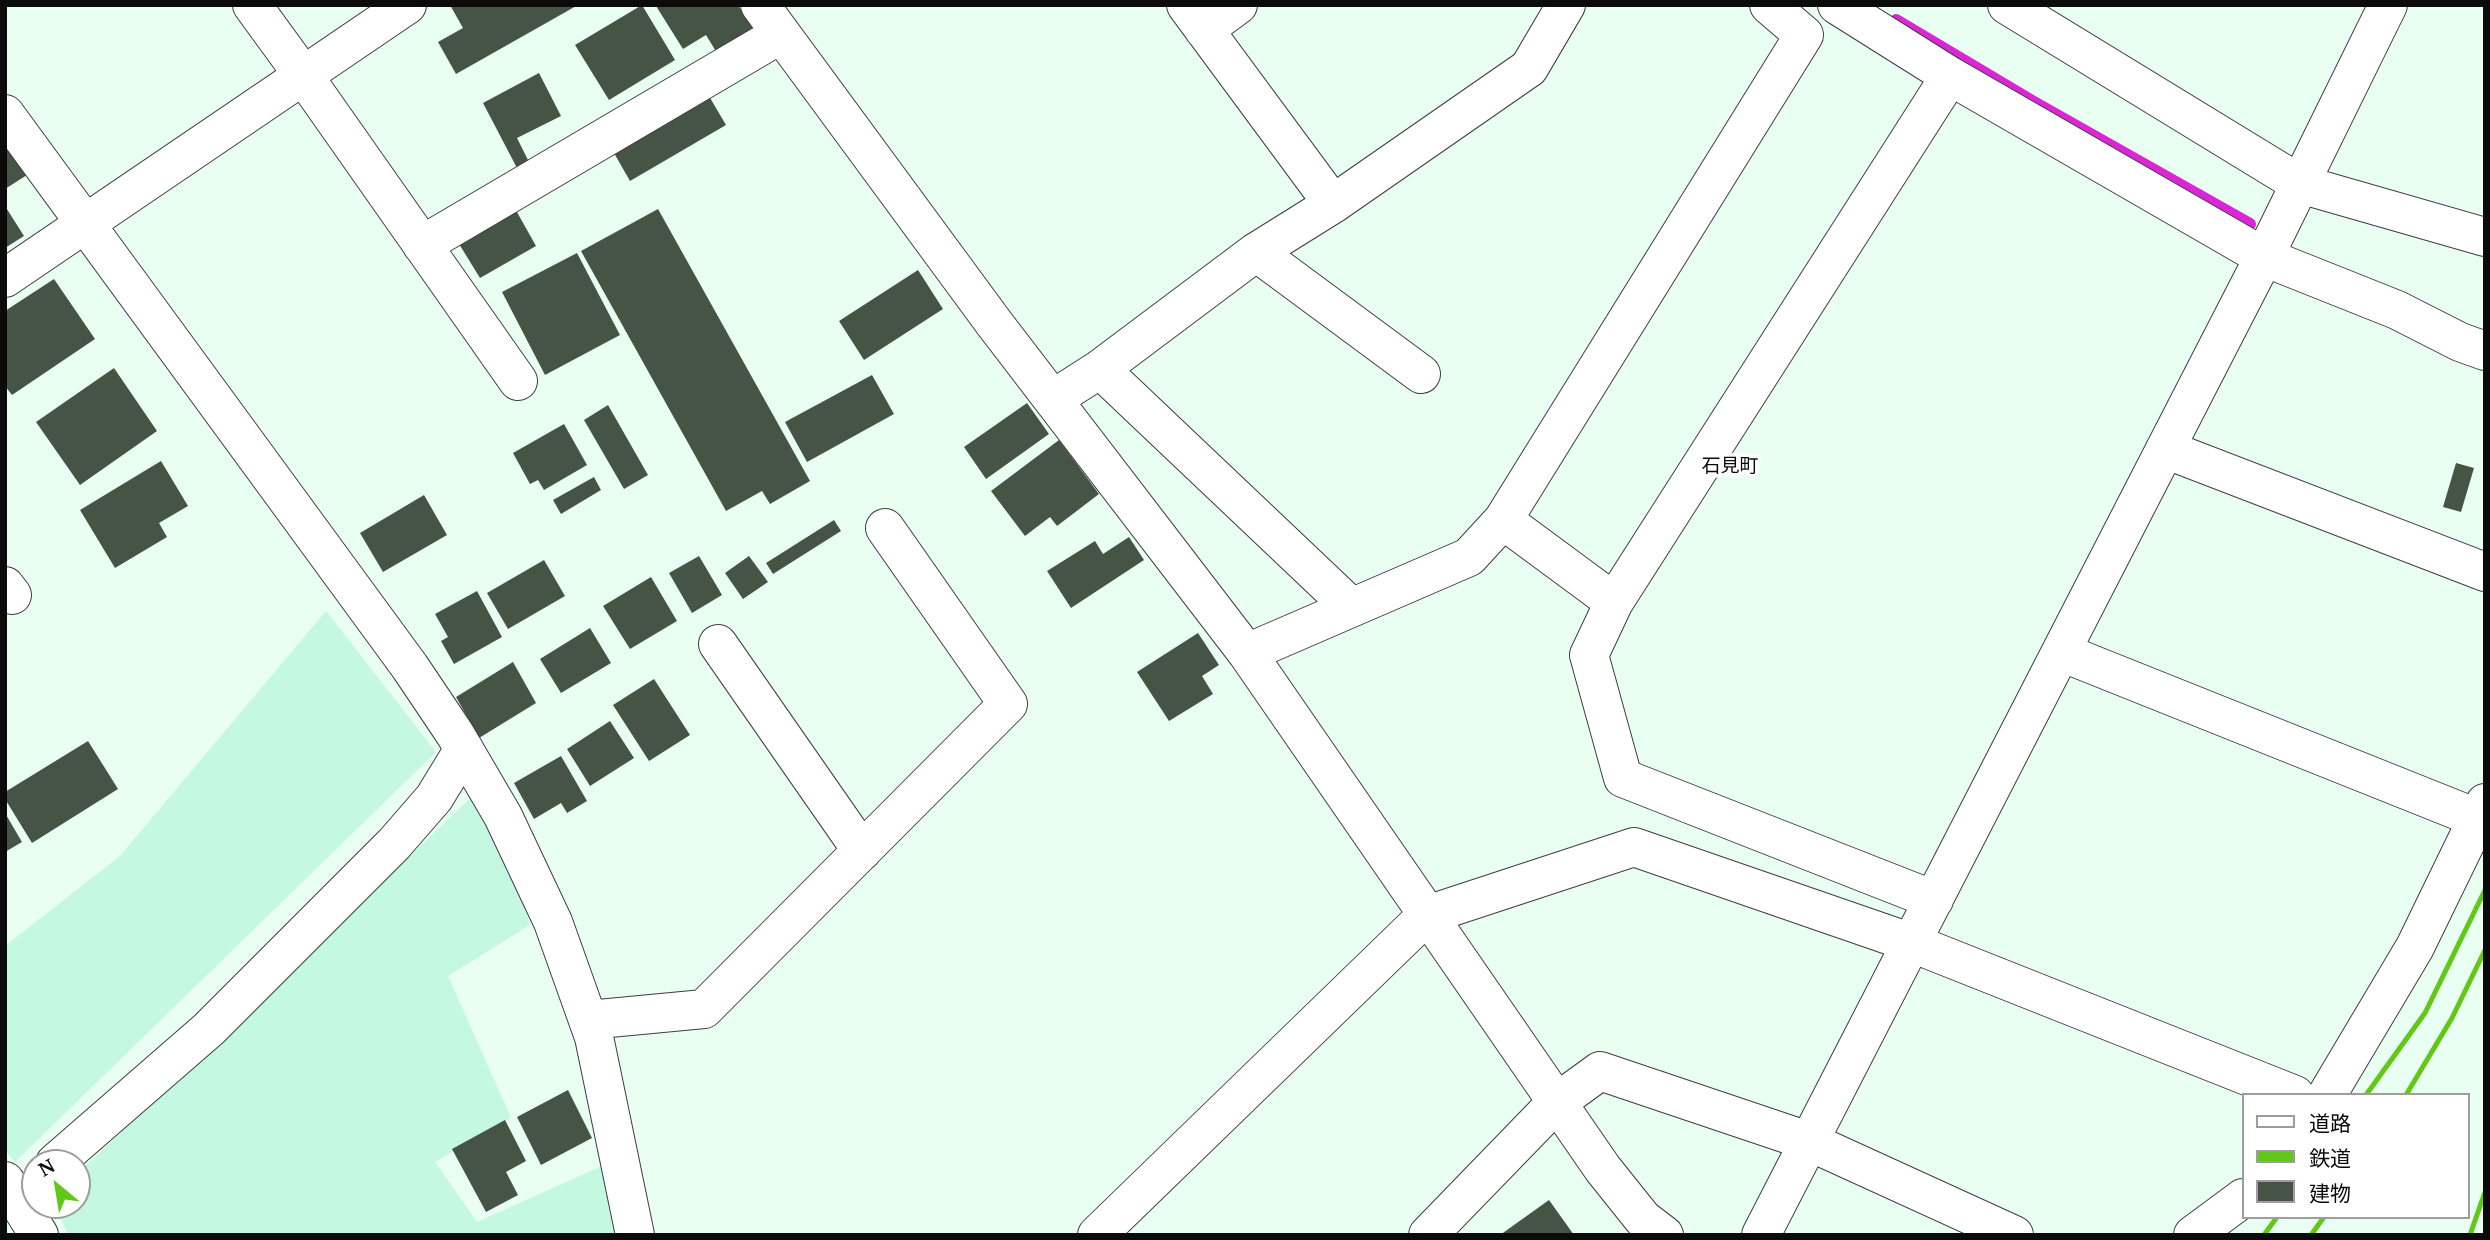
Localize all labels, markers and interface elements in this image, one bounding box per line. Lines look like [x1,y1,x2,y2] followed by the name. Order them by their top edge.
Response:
[1702,456,1758,478] district label: 石見町
[2242,1093,2469,1219] legend
[2309,1109,2351,1137] text: 道路
[2309,1144,2351,1172] text: 鉄道
[21,1149,91,1219] north arrow
[34,1153,59,1183] text: N
[2309,1179,2351,1207] text: 建物

